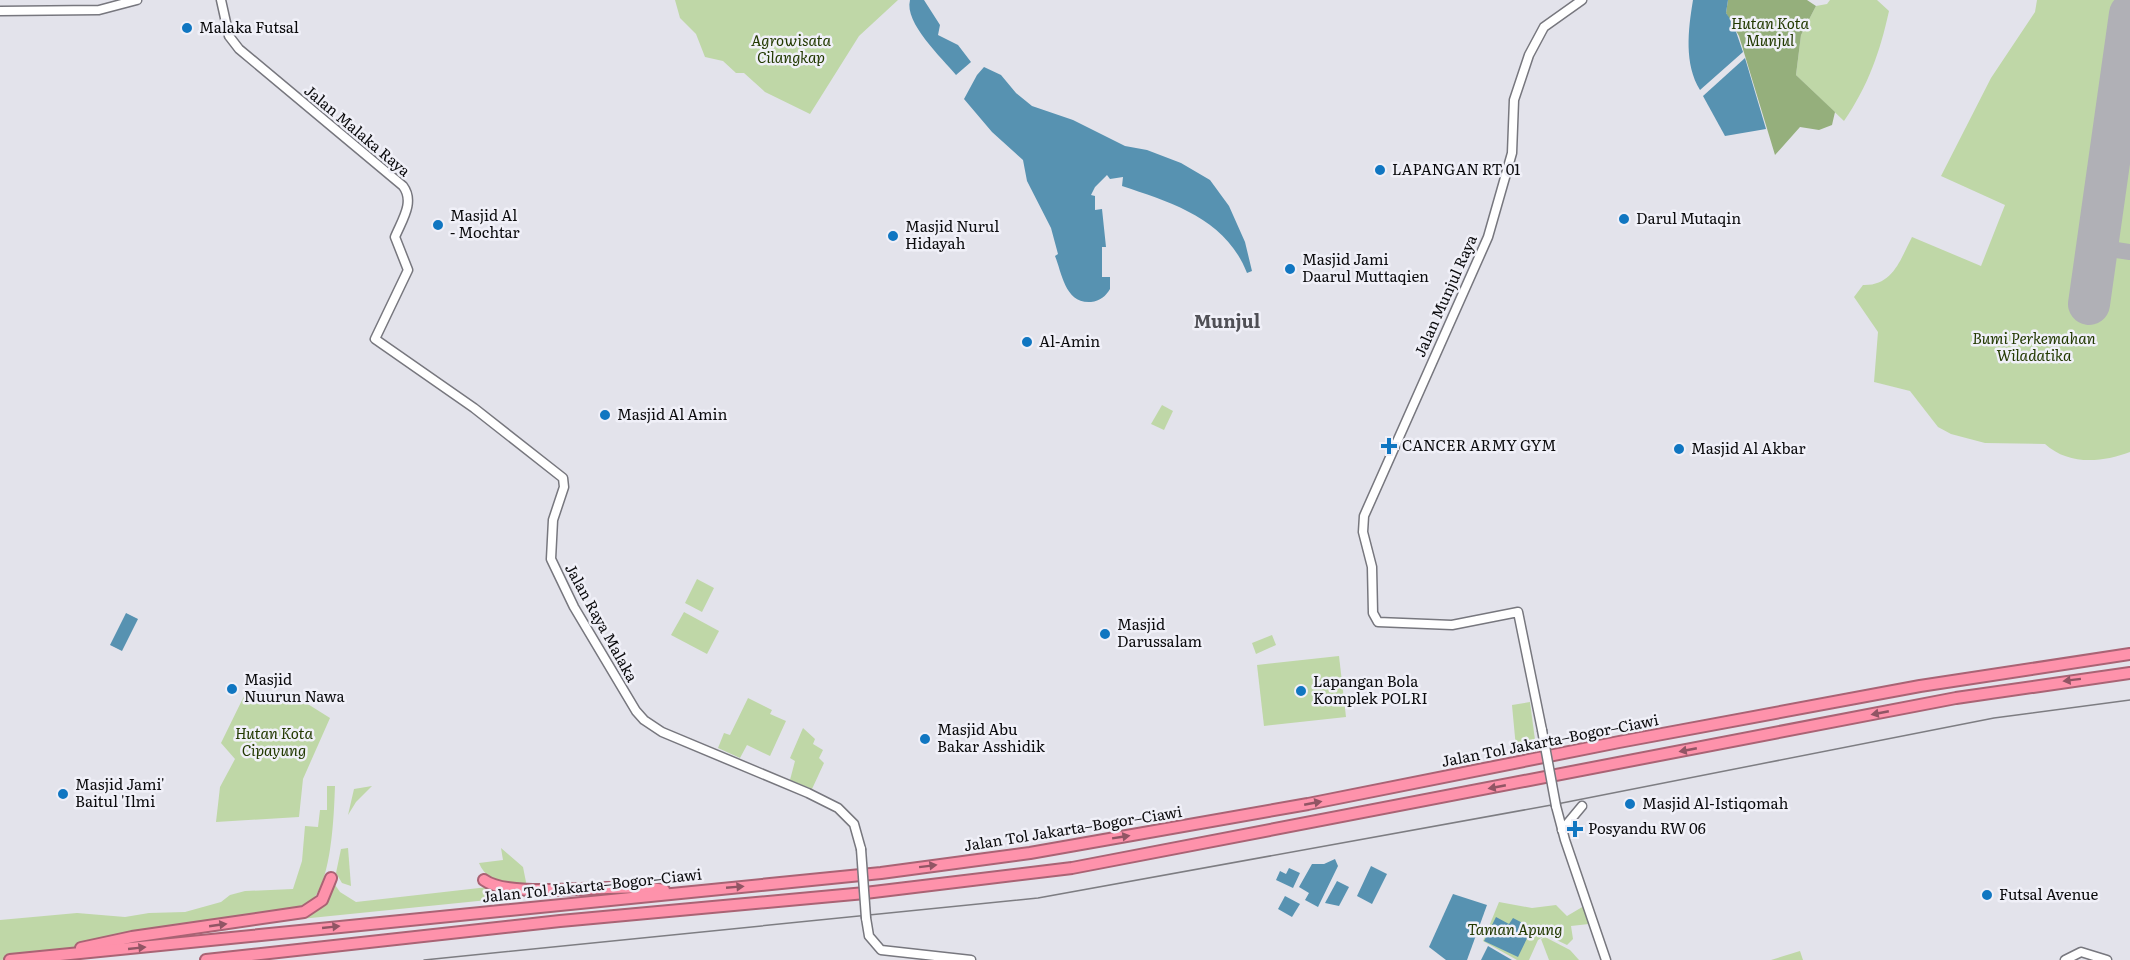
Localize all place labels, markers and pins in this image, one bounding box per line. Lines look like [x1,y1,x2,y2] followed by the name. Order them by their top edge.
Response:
[199,15,299,38] place label: Malaka Futsal
[180,21,194,35] marker: Malaka Futsal
[1392,157,1520,180] place label: LAPANGAN RT 01
[1373,163,1387,177] marker: LAPANGAN RT 01
[450,203,520,243] place label: Masjid Al - Mochtar
[1636,206,1741,229] place label: Darul Mutaqin
[1617,212,1631,226] marker: Darul Mutaqin
[905,214,999,254] place label: Masjid Nurul Hidayah
[431,218,445,232] marker: Masjid Al - Mochtar
[886,229,900,243] marker: Masjid Nurul Hidayah
[1302,247,1429,287] place label: Masjid Jami Daarul Muttaqien
[1283,262,1297,276] marker: Masjid Jami Daarul Muttaqien
[1039,329,1100,352] place label: Al-Amin
[1020,335,1034,349] marker: Al-Amin
[617,402,728,425] place label: Masjid Al Amin
[598,408,612,422] marker: Masjid Al Amin
[1402,433,1556,456] place label: CANCER ARMY GYM
[1691,436,1806,459] place label: Masjid Al Akbar
[1380,437,1398,455] marker: CANCER ARMY GYM
[1672,442,1686,456] marker: Masjid Al Akbar
[1117,612,1203,652] place label: Masjid Darussalam
[1098,627,1112,641] marker: Masjid Darussalam
[244,667,346,707] place label: Masjid Nuurun Nawa
[1313,669,1428,709] place label: Lapangan Bola Komplek POLRI
[225,682,239,696] marker: Masjid Nuurun Nawa
[1294,684,1308,698] marker: Lapangan Bola Komplek POLRI
[937,717,1046,757] place label: Masjid Abu Bakar Asshidik
[918,732,932,746] marker: Masjid Abu Bakar Asshidik
[75,772,165,812] place label: Masjid Jami' Baitul 'Ilmi
[56,787,70,801] marker: Masjid Jami' Baitul 'Ilmi
[1642,791,1789,814] place label: Masjid Al-Istiqomah
[1623,797,1637,811] marker: Masjid Al-Istiqomah
[1588,816,1706,839] place label: Posyandu RW 06
[1566,820,1584,838] marker: Posyandu RW 06
[1999,882,2099,905] place label: Futsal Avenue
[1980,888,1994,902] marker: Futsal Avenue

